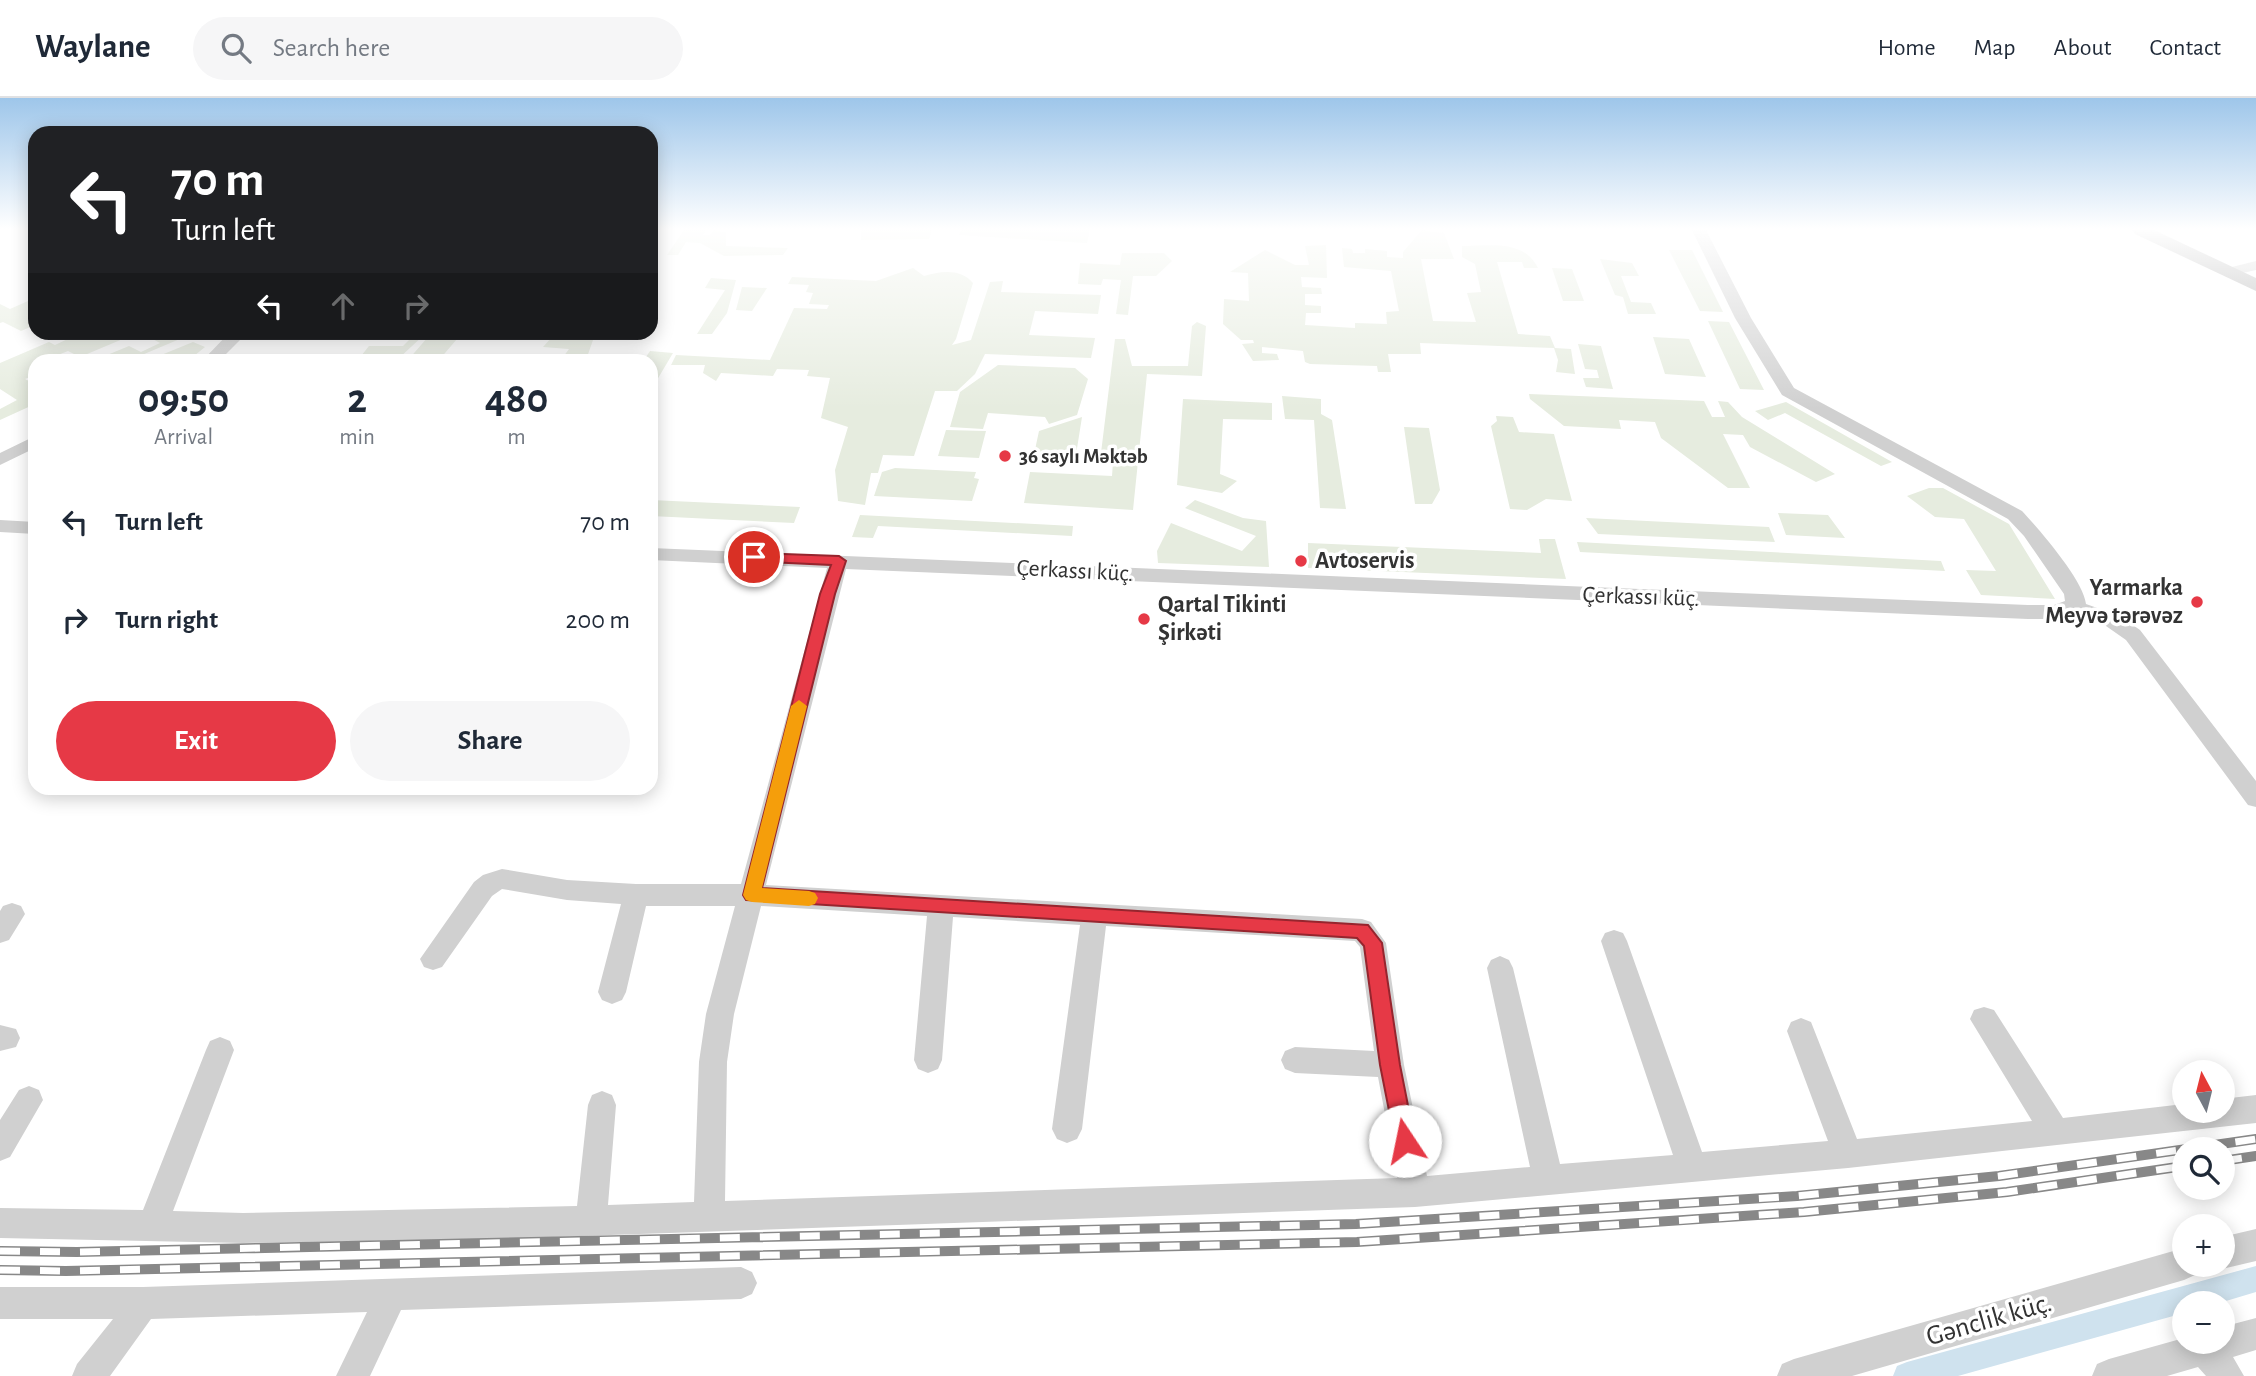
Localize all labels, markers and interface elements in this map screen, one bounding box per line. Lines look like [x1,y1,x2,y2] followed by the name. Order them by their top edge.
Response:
[193,17,683,80] search box
[217,29,255,67] icon: search
[35,31,151,64] text: Waylane
[273,35,390,61] text: Search here
[1878,36,1936,60] text: Home
[1974,36,2016,60] text: Map
[2054,36,2111,60] text: About
[2149,36,2221,60] text: Contact
[56,154,147,245] icon: left
[171,156,265,205] text: 70 m
[171,214,275,246] text: Turn left
[251,287,289,325] icon: left
[324,287,362,325] icon: ahead
[397,287,435,325] icon: right
[138,378,229,420] text: 09:50
[347,378,367,420] text: 2
[485,378,548,420] text: 480
[154,426,213,449] text: Arrival
[339,426,375,449] text: min
[507,426,526,449] text: m
[1019,446,1148,467] place label: 36 saylı Məktəb
[997,448,1013,464] marker: 36 saylı Məktəb
[56,503,94,541] icon: left
[115,509,203,535] text: Turn left
[580,509,630,535] text: 70 m
[724,527,784,587] pin
[735,538,773,576] icon: arrive
[1315,549,1415,573] place label: Avtoservis
[1293,553,1309,569] marker: Avtoservis
[1016,556,1134,586] street label: Çerkassı küç.
[2045,576,2183,628] place label: Yarmarka Meyvә tәrәvәz
[1582,583,1700,611] street label: Çerkassı küç.
[1158,593,1286,645] place label: Qartal Tikinti Şirkәti
[2189,594,2205,610] marker: Yarmarka Meyvә tәrәvәz
[56,601,94,639] icon: right
[115,607,218,633] text: Turn right
[566,607,630,633] text: 200 m
[1136,611,1152,627] marker: Qartal Tikinti Şirkәti
[56,701,336,781] button: Exit
[350,701,630,781] button: Share
[2172,1060,2235,1124] north arrow
[2172,1060,2235,1354] map controls
[1368,1104,1442,1178] position arrow
[2172,1137,2235,1200] button: search
[2172,1214,2235,1277] button: +
[1923,1289,2055,1351] street label: Gənclik küç.
[2172,1291,2235,1354] button: −

